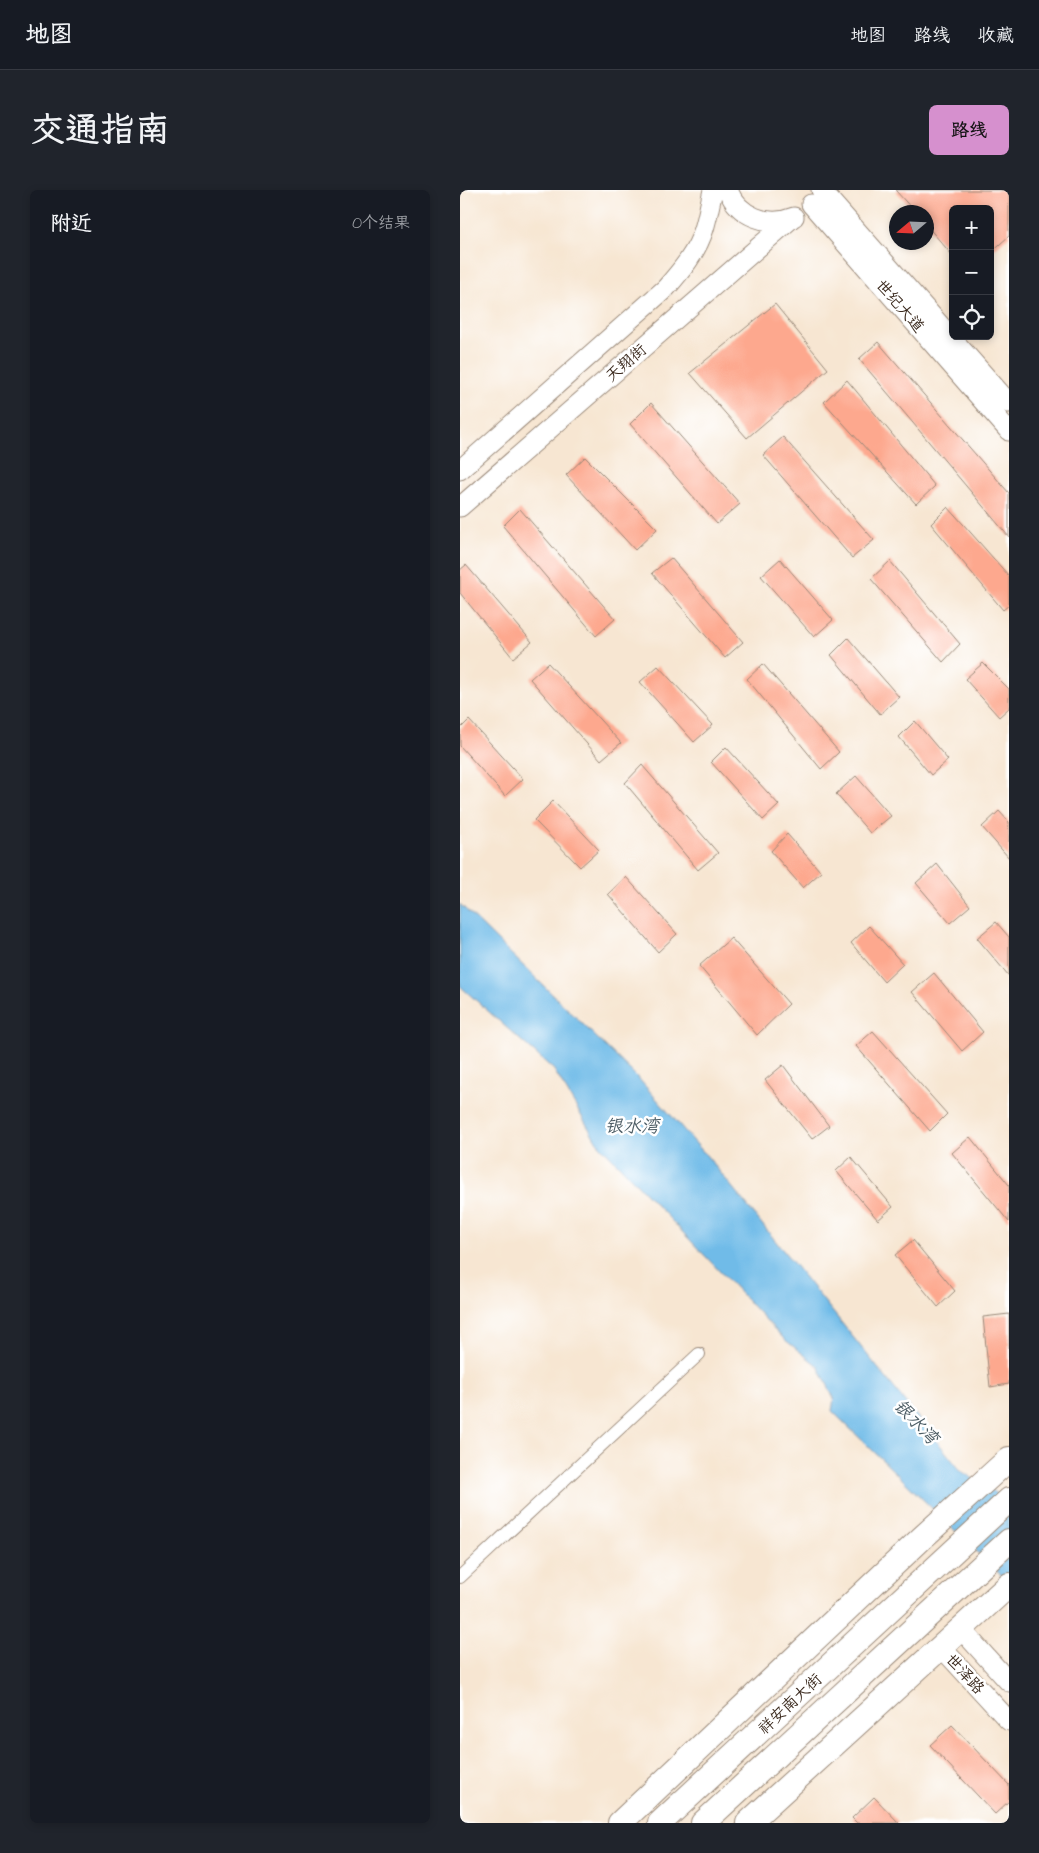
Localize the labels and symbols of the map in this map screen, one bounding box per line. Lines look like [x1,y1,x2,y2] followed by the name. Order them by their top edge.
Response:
[889,205,934,250] north arrow
[871,275,929,337] street label: 世纪大道
[601,339,651,387] street label: 天翔街
[605,1114,661,1139] water label: 银水湾
[888,1394,945,1452] water label: 银水湾
[941,1649,989,1699] street label: 世泽路
[753,1669,827,1739] street label: 祥安南大街

